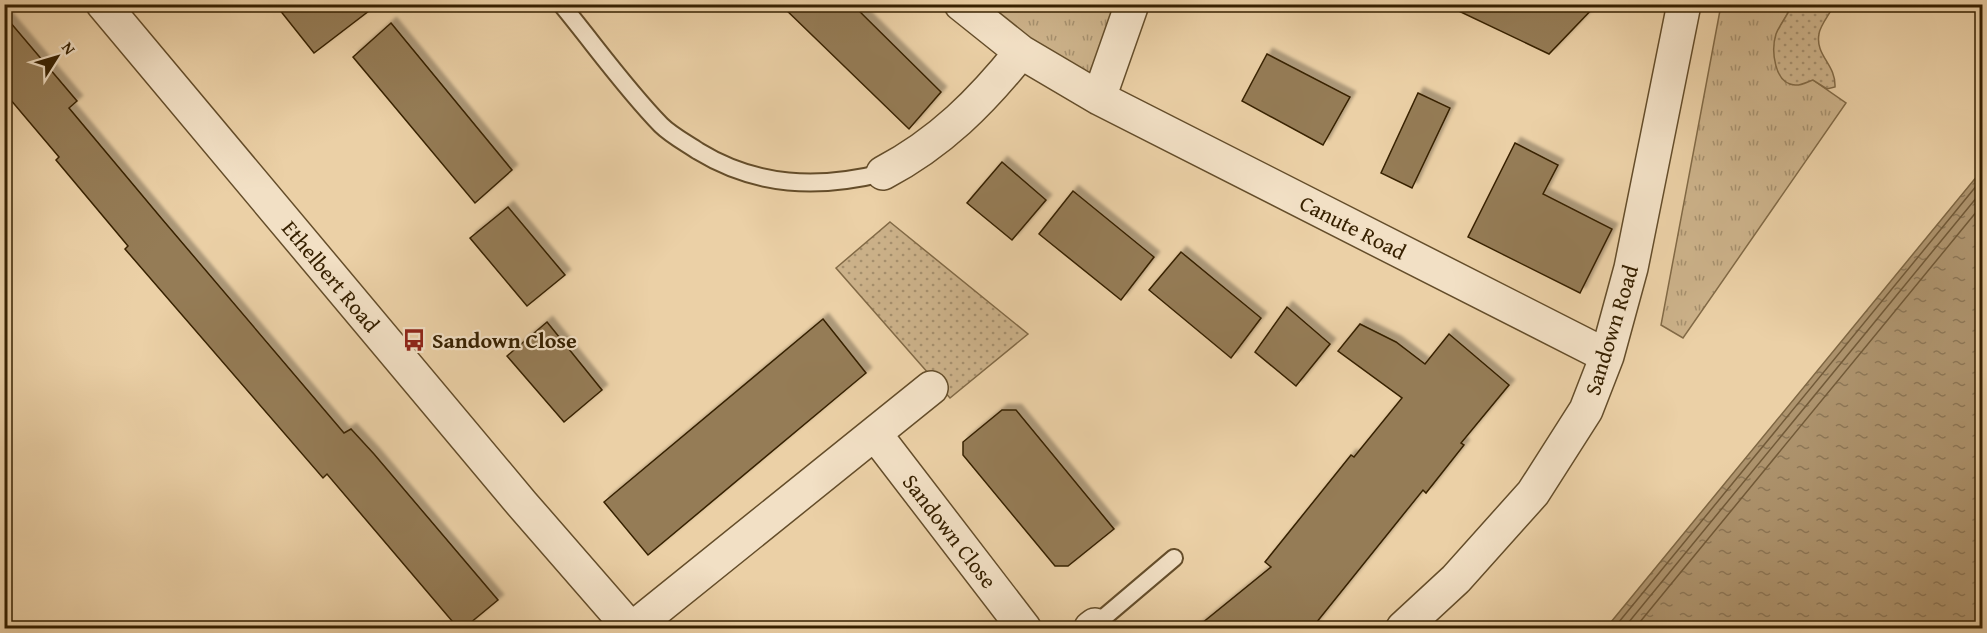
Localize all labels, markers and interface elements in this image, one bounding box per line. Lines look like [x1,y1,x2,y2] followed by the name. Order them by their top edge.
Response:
[27,27,87,87] north arrow
[56,36,82,60] text: N
[1294,187,1412,268] street label: Canute Road
[275,213,388,339] street label: Ethelbert Road
[1576,261,1646,399] street label: Sandown Road
[432,324,577,356] place label: Sandown Close
[401,327,427,353] bus stop icon: Sandown Close
[895,467,1005,595] street label: Sandown Close

